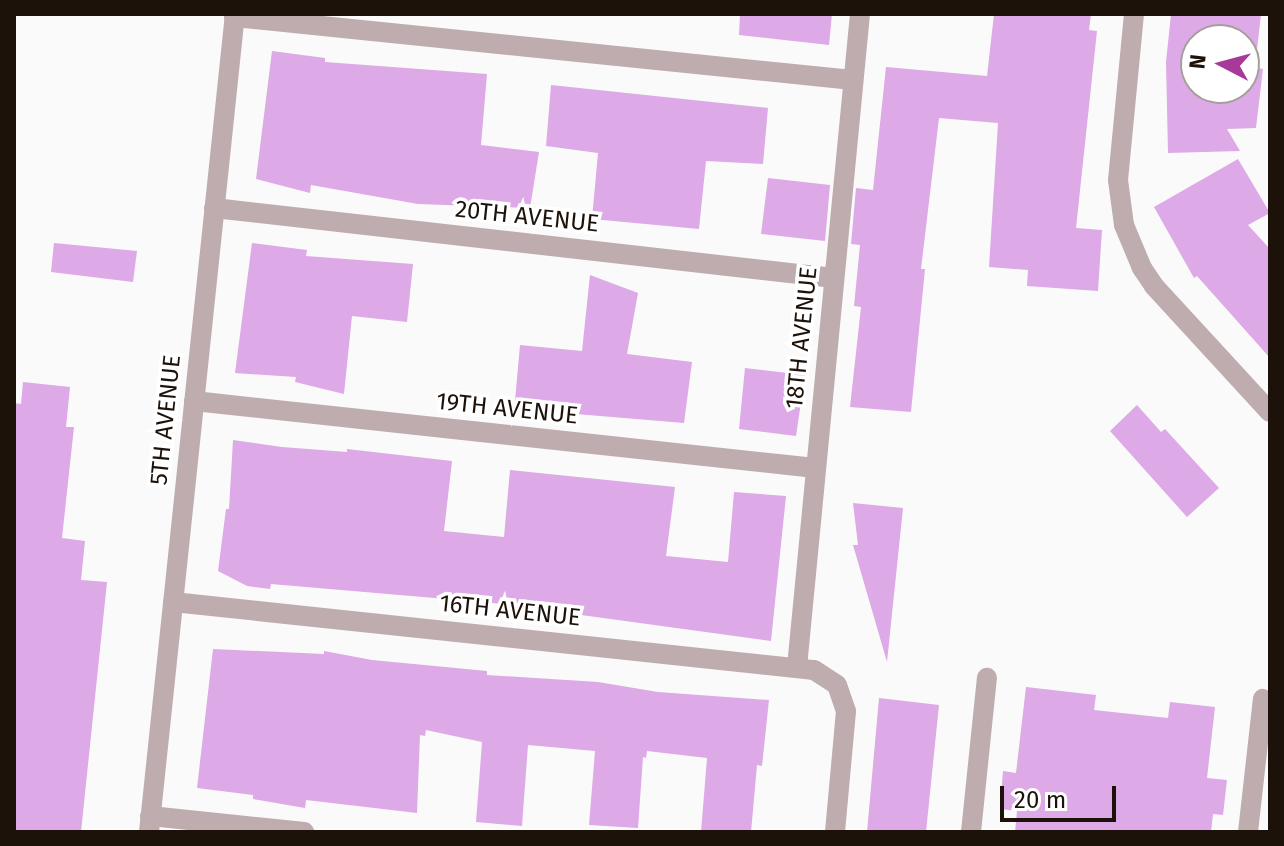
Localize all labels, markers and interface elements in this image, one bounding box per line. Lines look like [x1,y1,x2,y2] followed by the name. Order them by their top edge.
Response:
[1180,24,1260,104] north arrow
[1183,53,1212,70] text: N
[454,195,600,239] street label: 20TH AVENUE
[780,265,824,411] street label: 18TH AVENUE
[145,353,187,487] street label: 5TH AVENUE
[435,387,579,431] street label: 19TH AVENUE
[438,589,582,633] street label: 16TH AVENUE
[1004,770,1120,820] scale bar
[1014,786,1066,814] text: 20 m

